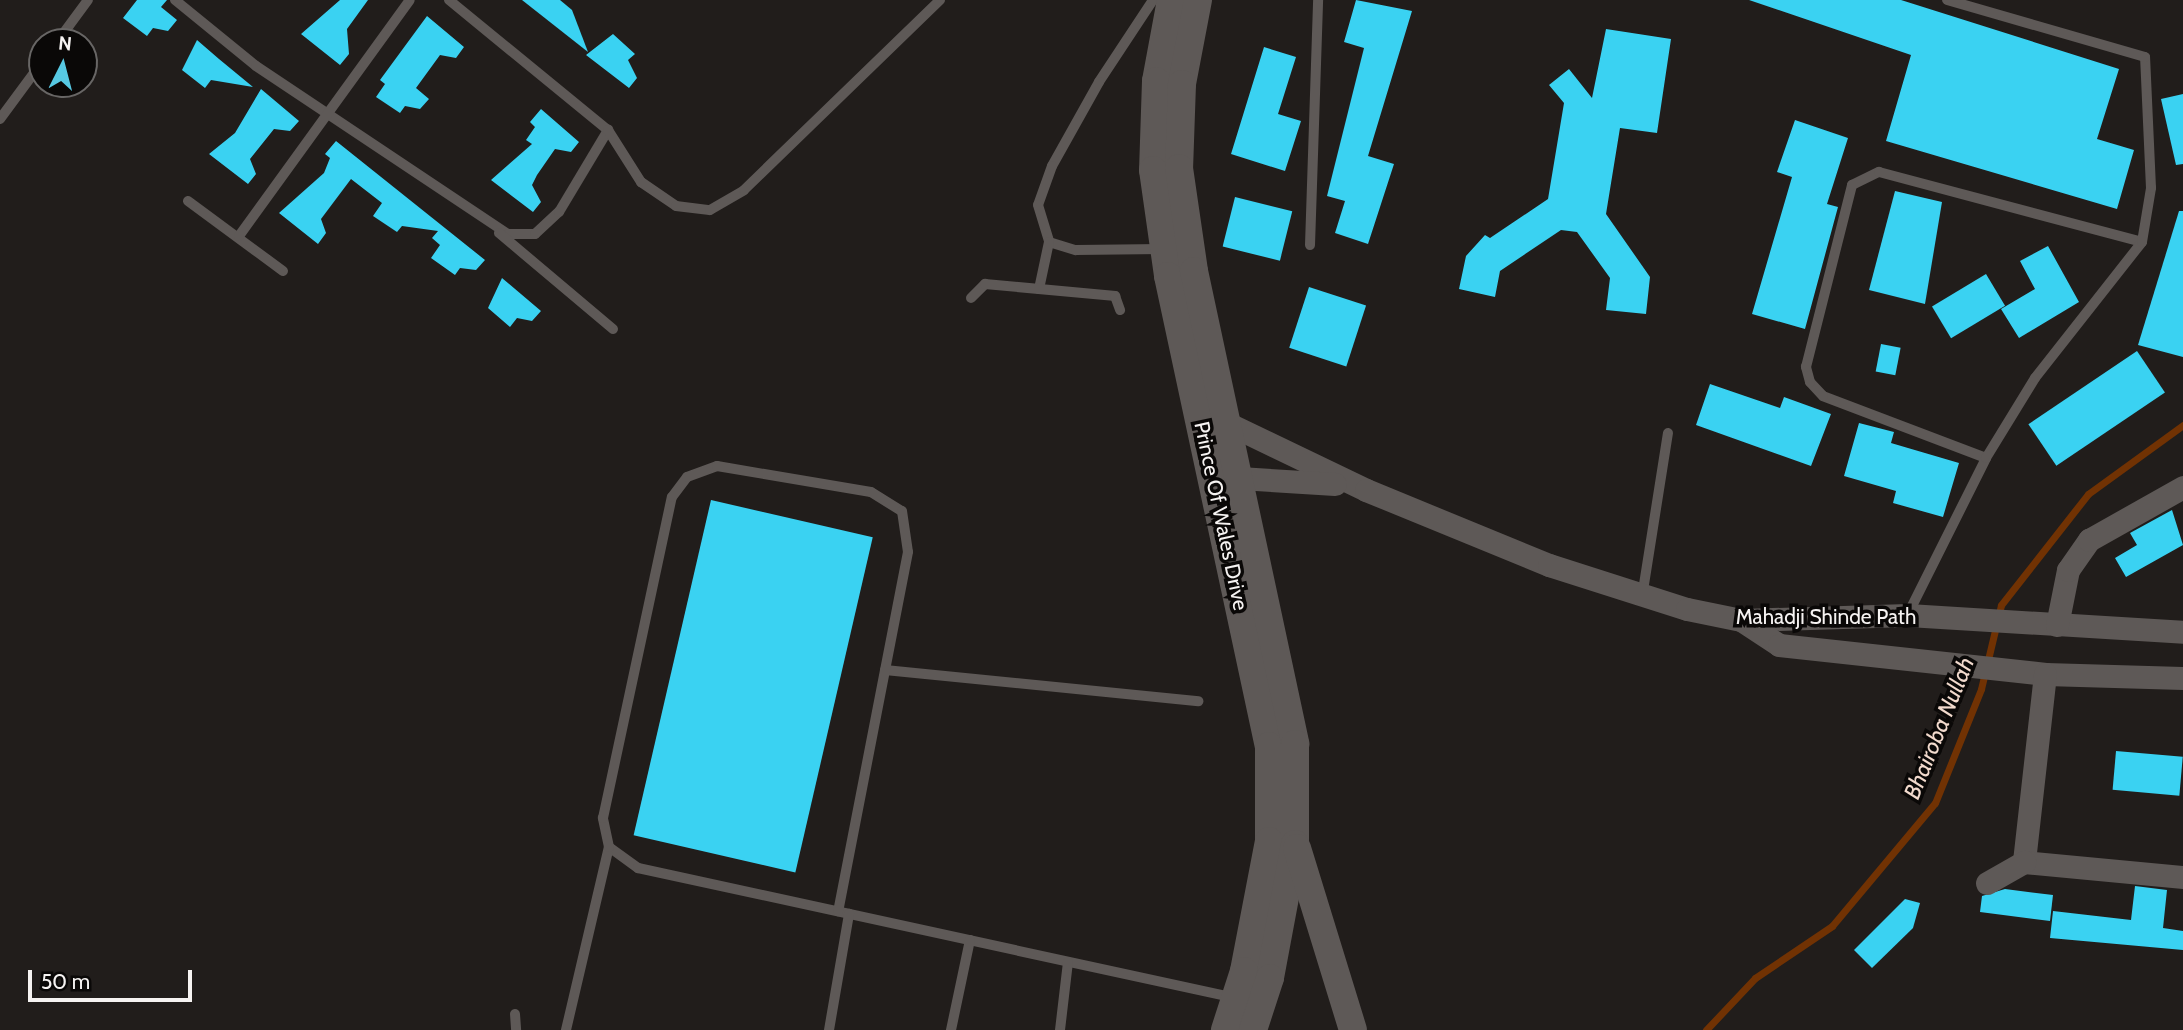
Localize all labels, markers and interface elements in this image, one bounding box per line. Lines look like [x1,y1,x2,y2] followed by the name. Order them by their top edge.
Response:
[28,28,98,98] north arrow
[57,31,73,56] text: N
[1189,419,1253,613] street label: Prince Of Wales Drive
[1736,604,1916,630] street label: Mahadji Shinde Path
[1898,653,1980,803] water label: Bhairoba Nullah
[32,956,196,1000] scale bar
[41,969,90,994] text: 50 m

